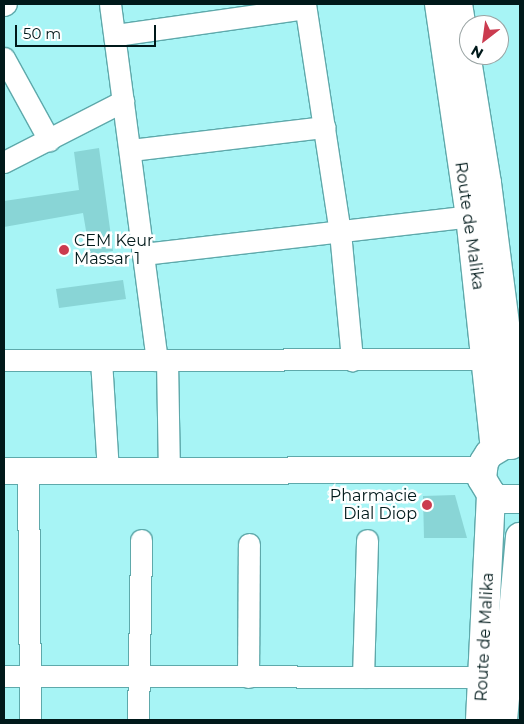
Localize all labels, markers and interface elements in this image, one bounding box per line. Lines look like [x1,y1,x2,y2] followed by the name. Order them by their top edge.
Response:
[18,15,159,47] scale bar
[459,15,509,65] north arrow
[23,24,61,43] text: 50 m
[468,42,486,63] text: N
[450,161,488,291] street label: Route de Malika
[74,231,153,269] place label: CEM Keur Massar 1
[58,244,70,256] marker: CEM Keur Massar 1
[330,486,417,524] place label: Pharmacie Dial Diop
[421,499,433,511] marker: Pharmacie Dial Diop
[472,572,498,702] street label: Route de Malika

